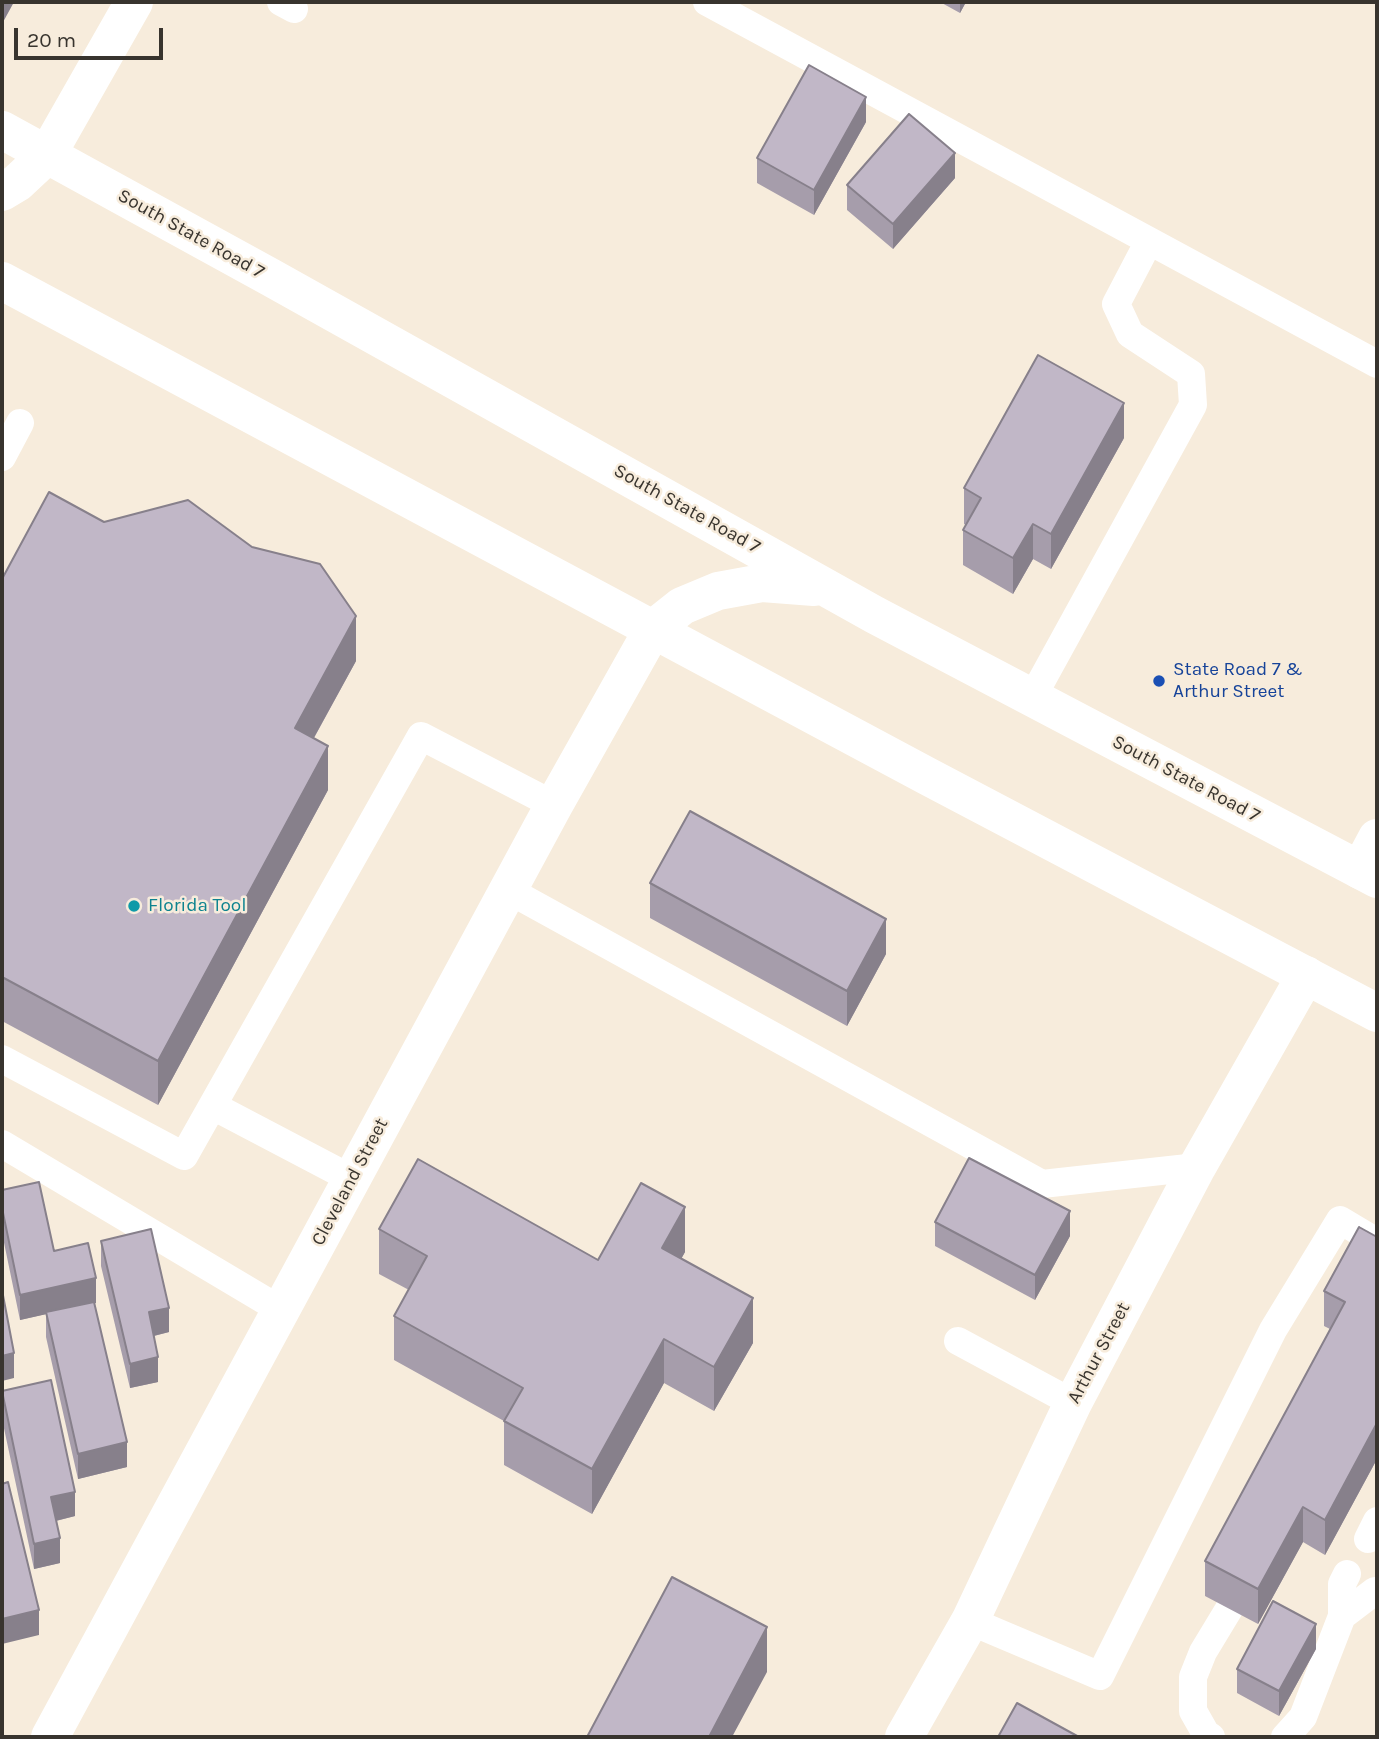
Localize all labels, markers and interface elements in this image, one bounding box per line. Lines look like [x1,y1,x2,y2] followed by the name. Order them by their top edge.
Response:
[18,14,166,58] scale bar
[27,28,76,52] text: 20 m
[114,184,268,284] street label: South State Road 7
[610,459,764,559] street label: South State Road 7
[1173,659,1303,703] place label: State Road 7 & Arthur Street
[1151,673,1167,689] marker: State Road 7 & Arthur Street
[1108,730,1264,828] street label: South State Road 7
[148,895,247,917] place label: Florida Tool
[126,898,142,914] marker: Florida Tool
[307,1114,393,1250] street label: Cleveland Street
[1063,1298,1135,1408] street label: Arthur Street

